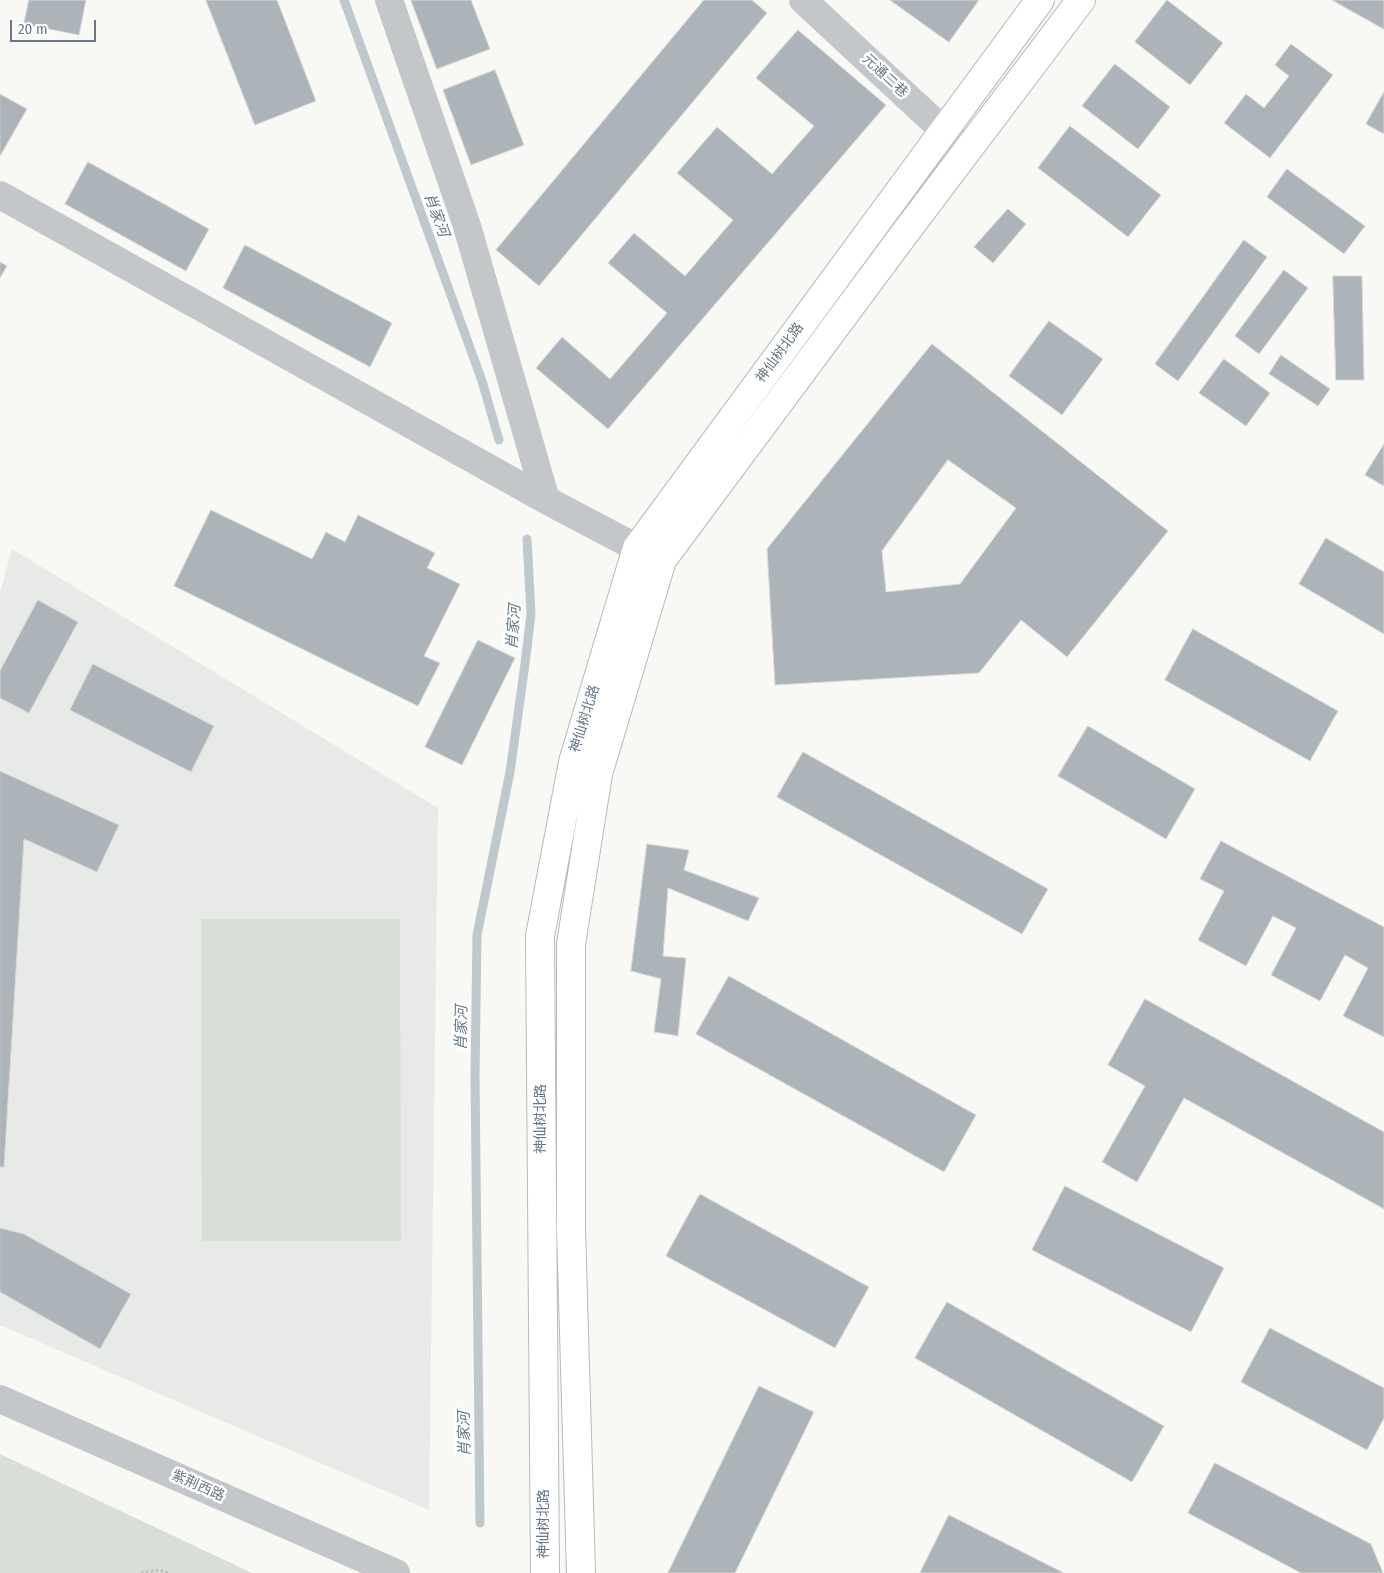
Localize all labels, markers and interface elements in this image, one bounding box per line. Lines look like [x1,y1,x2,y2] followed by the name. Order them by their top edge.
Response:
[12,10,99,42] scale bar
[18,20,48,38] text: 20 m
[859,51,911,101] street label: 元通二巷
[420,191,452,239] water label: 肖家河
[753,320,807,386] street label: 神仙树北路
[503,604,525,650] water label: 肖家河
[567,683,603,755] street label: 神仙树北路
[453,1005,471,1051] water label: 肖家河
[533,1084,549,1154] street label: 神仙树北路
[456,1411,474,1457] water label: 肖家河
[169,1467,227,1505] street label: 紫荆西路
[536,1489,552,1559] street label: 神仙树北路

